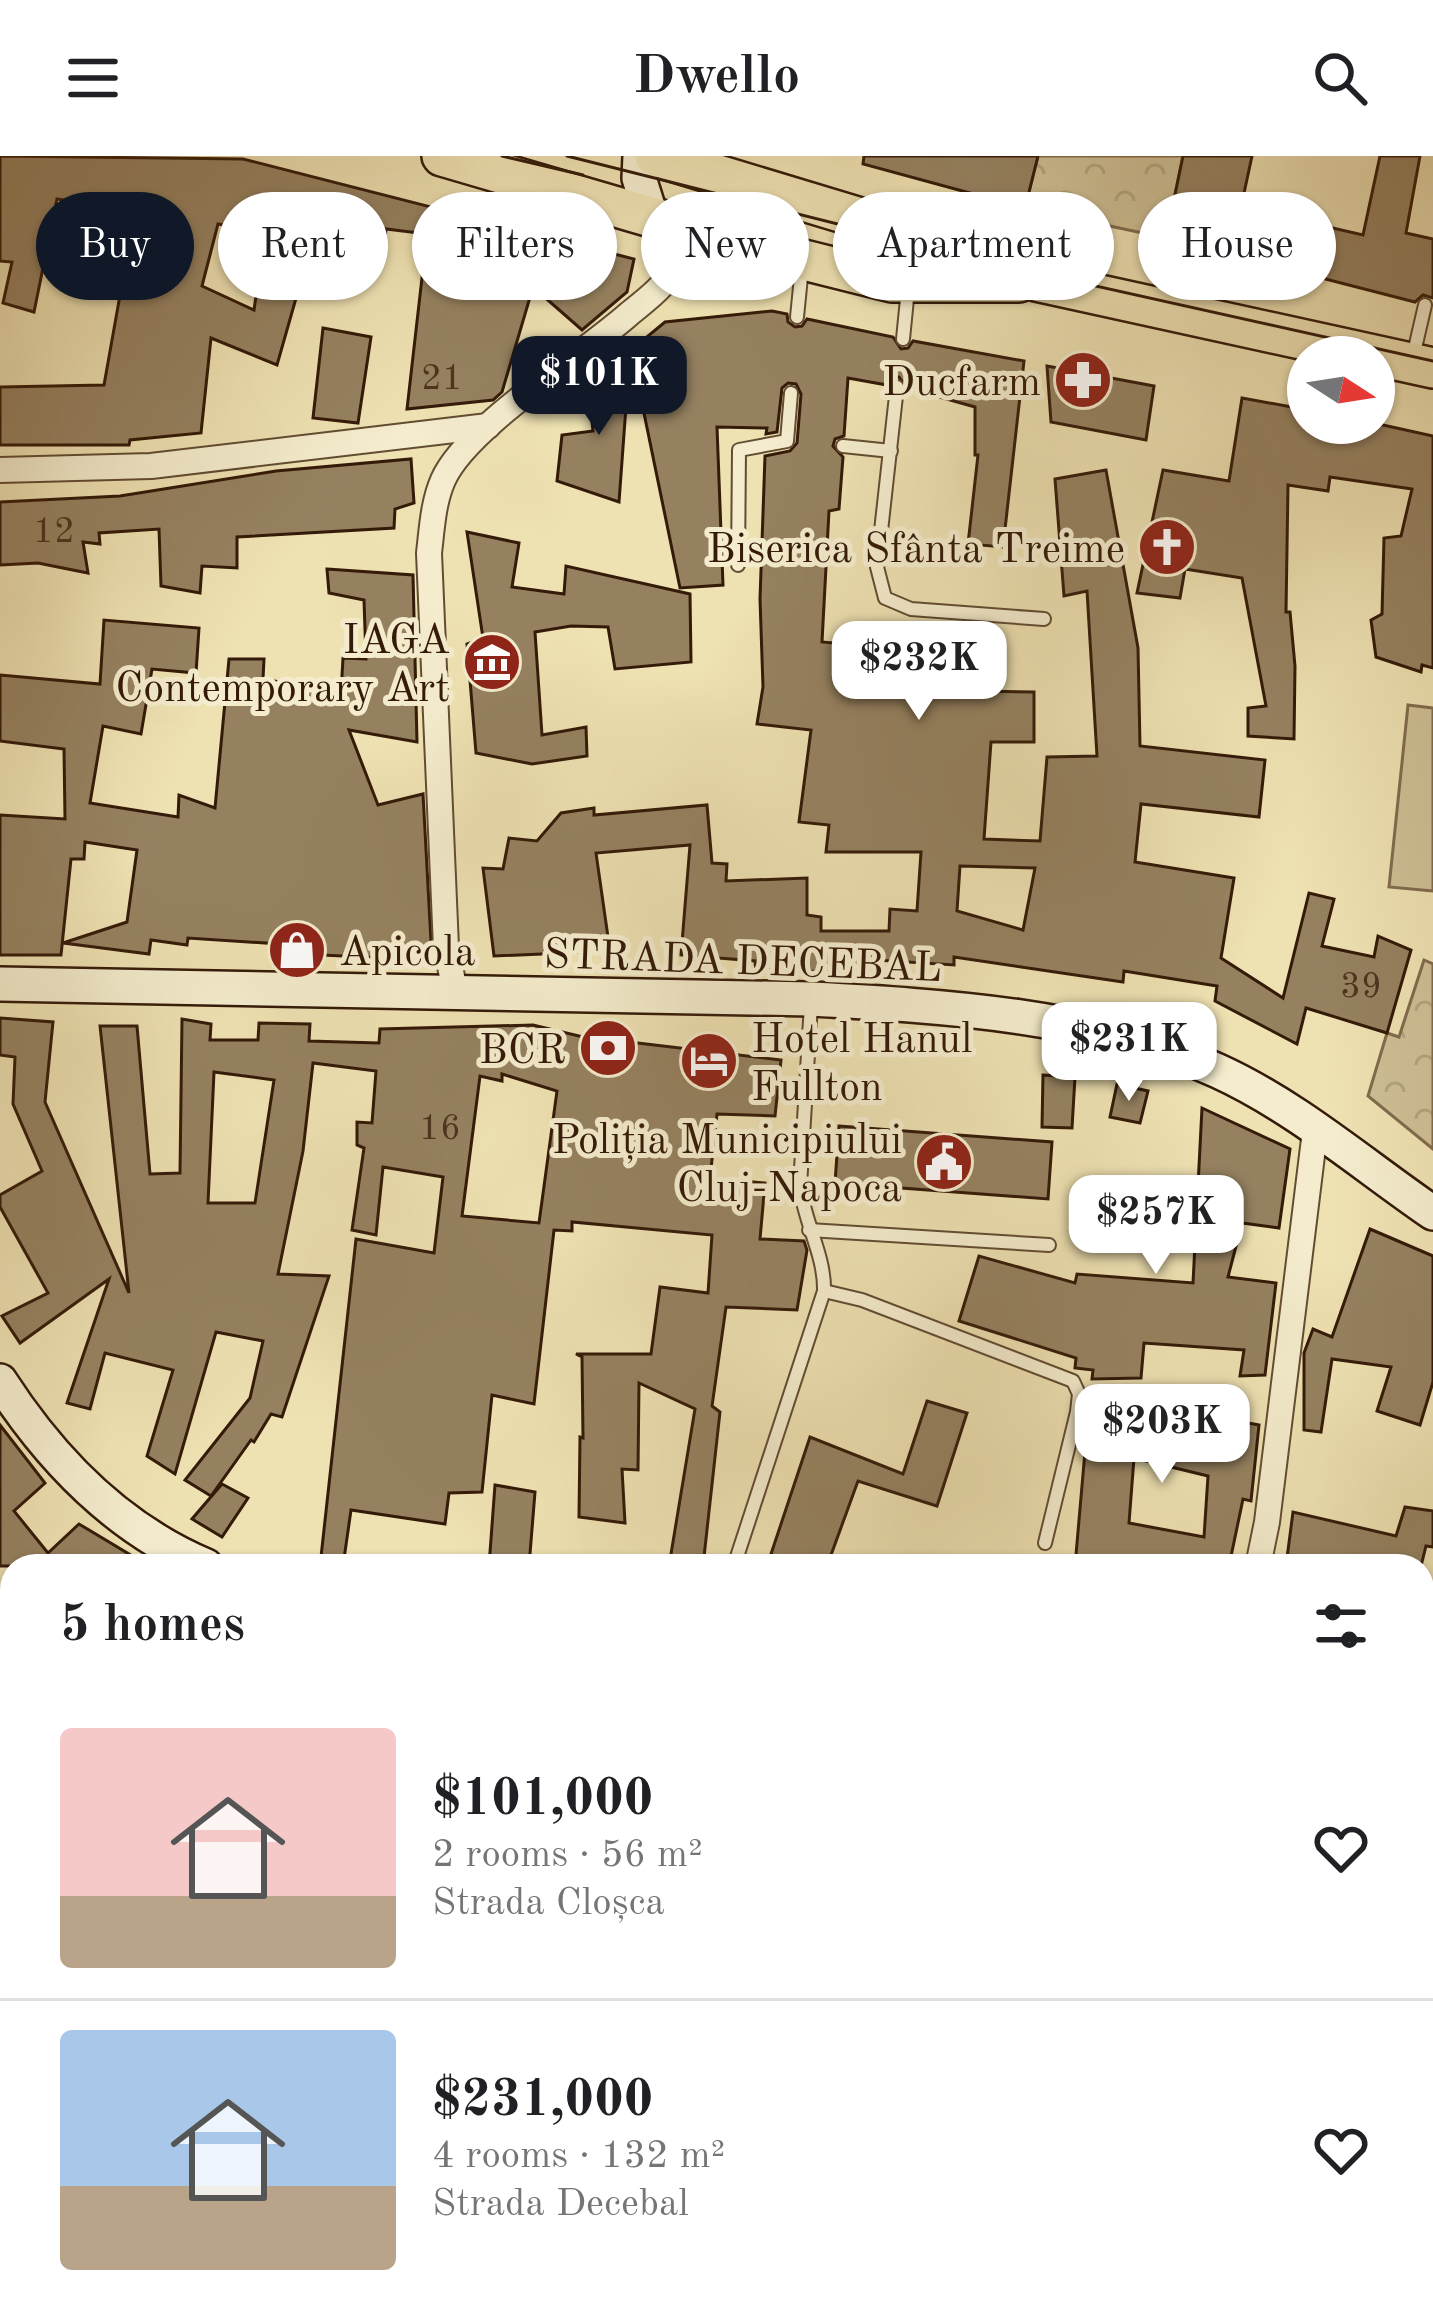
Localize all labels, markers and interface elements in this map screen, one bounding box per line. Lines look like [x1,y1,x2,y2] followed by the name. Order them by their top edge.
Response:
[60,45,126,111] icon: menu
[1307,45,1373,111] icon: search
[633,51,800,105] text: Dwello
[36,192,194,300] chip: Buy
[218,192,388,300] chip: Rent
[412,192,617,300] chip: Filters
[641,192,809,300] chip: New
[833,192,1114,300] chip: Apartment
[1138,192,1336,300] chip: House
[515,336,683,438] pin: $101K
[1287,336,1395,444] north arrow
[1287,336,1395,444] map controls
[1052,349,1114,411] pharmacy icon: Ducfarm
[539,355,659,394] text: $101K
[421,362,463,398] house number: 21
[882,363,1041,405] place label: Ducfarm
[33,515,75,551] house number: 12
[1136,516,1198,578] church icon: Biserica Sfânta Treime
[707,530,1125,572] place label: Biserica Sfânta Treime
[115,621,450,711] place label: IAGA Contemporary Art
[835,621,1003,723] pin: $232K
[461,631,523,693] museum icon: IAGA Contemporary Art
[859,640,979,679] text: $232K
[266,919,328,981] shop icon: Apicola
[339,933,475,975] place label: Apicola
[543,935,943,991] street label: STRADA DECEBAL
[1340,970,1382,1006] house number: 39
[1045,1002,1213,1104] pin: $231K
[577,1017,639,1079] bank icon: BCR
[751,1020,972,1110] place label: Hotel Hanul Fullton
[1069,1021,1189,1060] text: $231K
[678,1030,740,1092] hotel icon: Hotel Hanul Fullton
[479,1031,566,1073] place label: BCR
[419,1112,461,1148] house number: 16
[552,1121,902,1211] place label: Poliția Municipiului Cluj-Napoca
[913,1131,975,1193] public building icon: Poliția Municipiului Cluj-Napoca
[1072,1175,1240,1277] pin: $257K
[1096,1194,1216,1233] text: $257K
[1078,1384,1246,1486] pin: $203K
[1102,1403,1222,1442] text: $203K
[1308,1593,1374,1659] icon: filters
[60,1601,245,1652] text: 5 homes
[432,1775,653,1826] text: $101,000
[156,1776,300,1920] icon: home
[1308,1815,1374,1881] icon: heart
[432,1836,703,1875] text: 2 rooms · 56 m²
[432,1884,665,1923] text: Strada Cloșca
[432,2076,653,2127] text: $231,000
[156,2078,300,2222] icon: home
[1308,2117,1374,2183] icon: heart
[432,2137,725,2176] text: 4 rooms · 132 m²
[432,2185,689,2224] text: Strada Decebal

